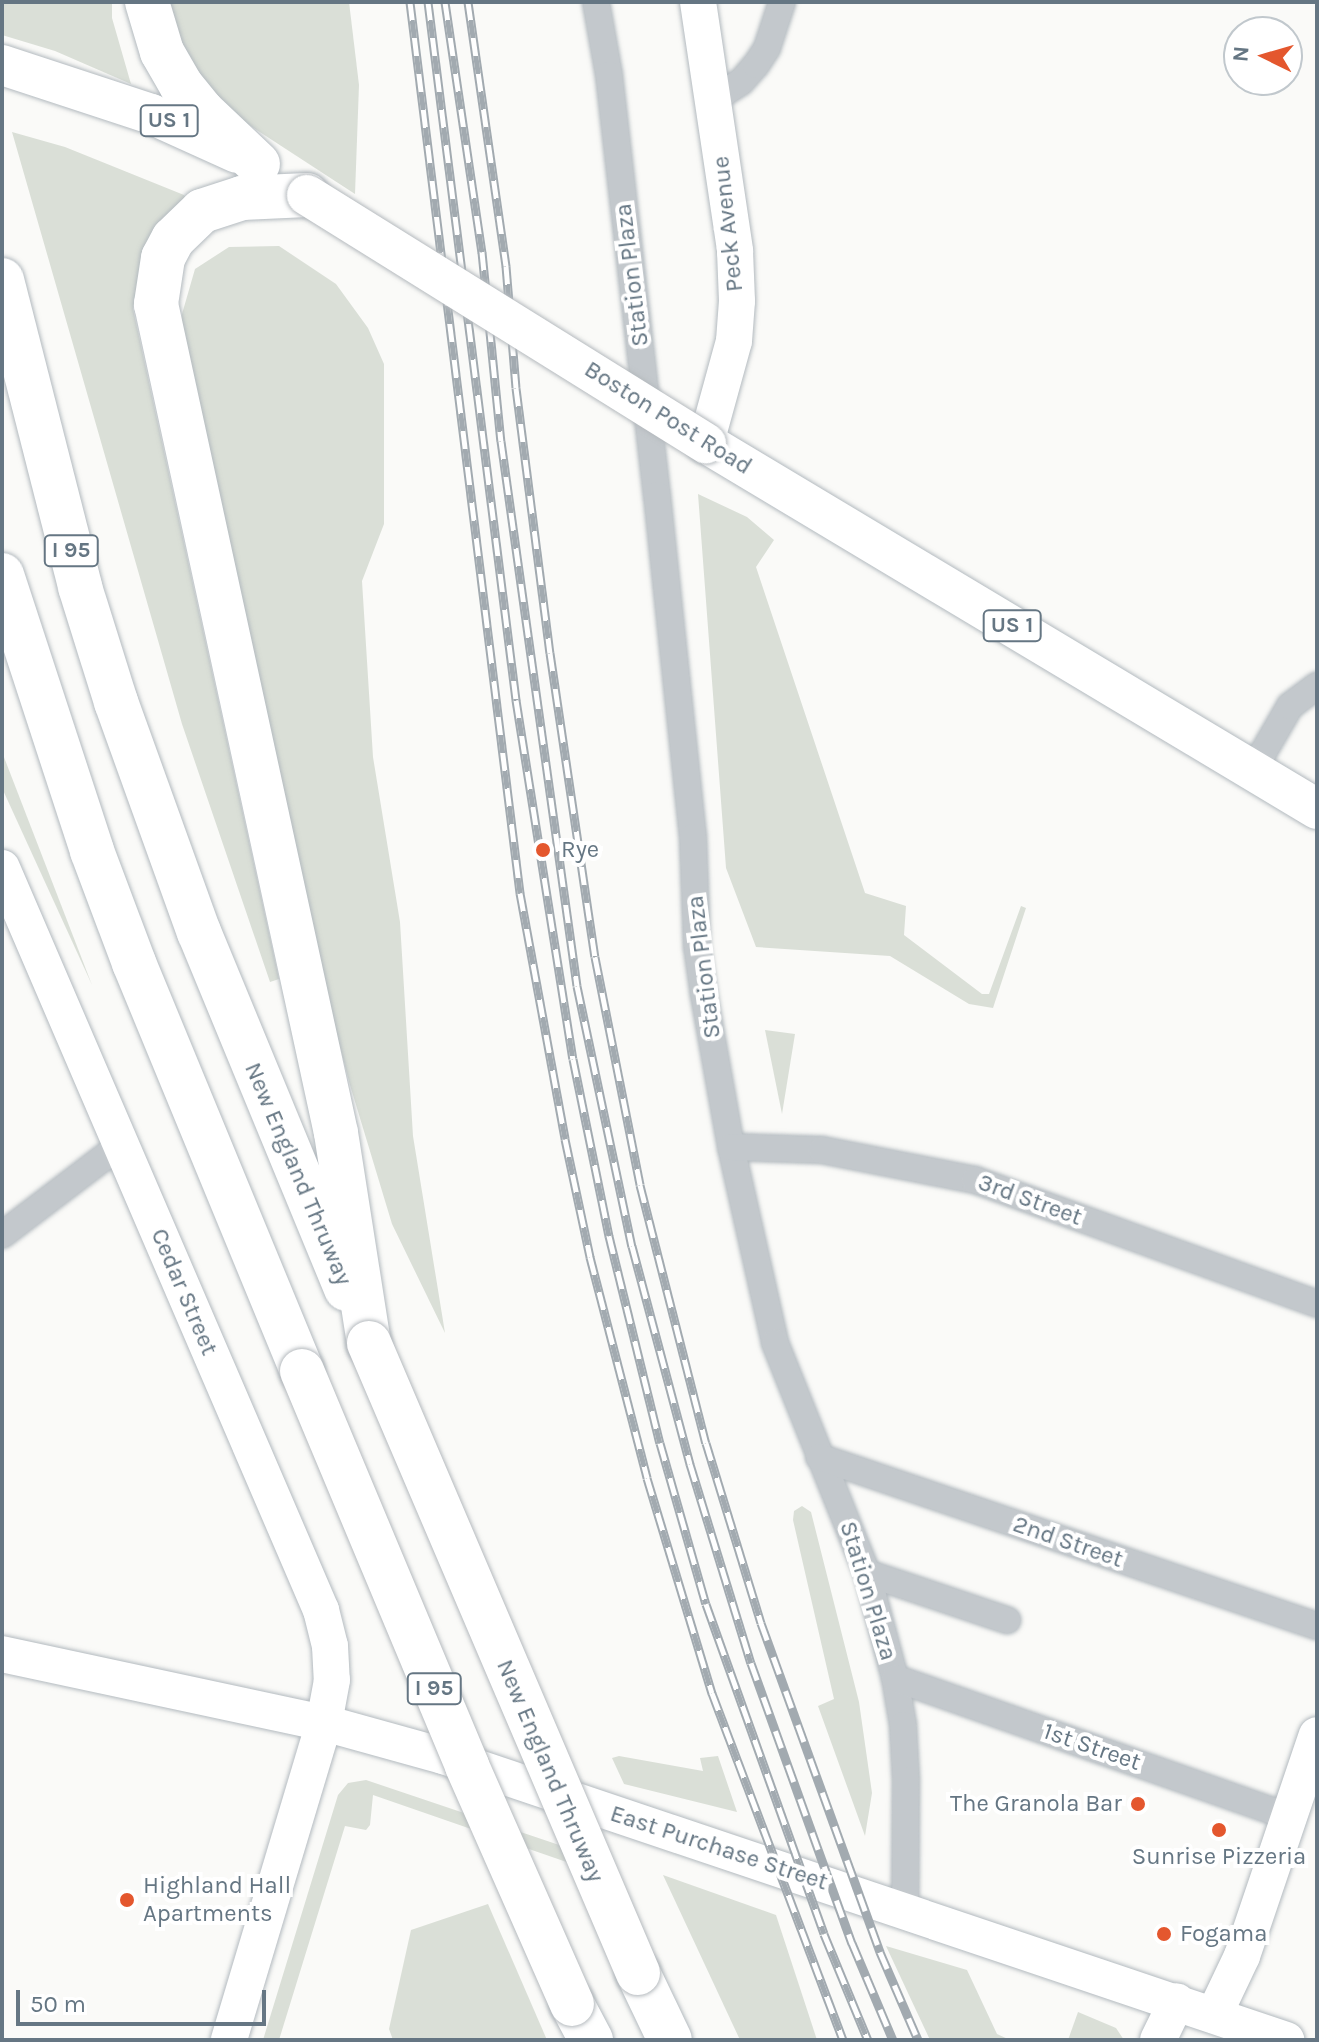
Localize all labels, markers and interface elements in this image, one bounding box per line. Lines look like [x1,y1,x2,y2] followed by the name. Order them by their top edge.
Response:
[1223,16,1303,96] north arrow
[1227,45,1255,63] text: N
[139,103,199,139] road number: US 1
[707,155,749,293] street label: Peck Avenue
[609,202,655,348] street label: Station Plaza
[579,355,757,481] street label: Boston Post Road
[43,533,99,569] road number: I 95
[982,608,1042,644] road number: US 1
[561,836,599,864] place label: Rye
[532,839,554,861] marker: Rye
[681,894,727,1040] street label: Station Plaza
[238,1058,358,1290] street label: New England Thruway
[974,1168,1086,1232] street label: 3rd Street
[144,1224,224,1360] street label: Cedar Street
[1009,1510,1127,1574] street label: 2nd Street
[833,1518,903,1664] street label: Station Plaza
[490,1655,610,1887] street label: New England Thruway
[406,1671,462,1707] road number: I 95
[1039,1717,1145,1777] street label: 1st Street
[950,1790,1122,1818] place label: The Granola Bar
[1129,1795,1147,1813] marker: The Granola Bar
[607,1799,831,1897] street label: East Purchase Street
[1210,1821,1228,1839] marker: Sunrise Pizzeria
[1132,1843,1306,1871] place label: Sunrise Pizzeria
[143,1872,291,1928] place label: Highland Hall Apartments
[118,1891,136,1909] marker: Highland Hall Apartments
[1180,1920,1267,1948] place label: Fogama
[1155,1925,1173,1943] marker: Fogama
[20,1974,270,2024] scale bar
[30,1990,86,2018] text: 50 m

